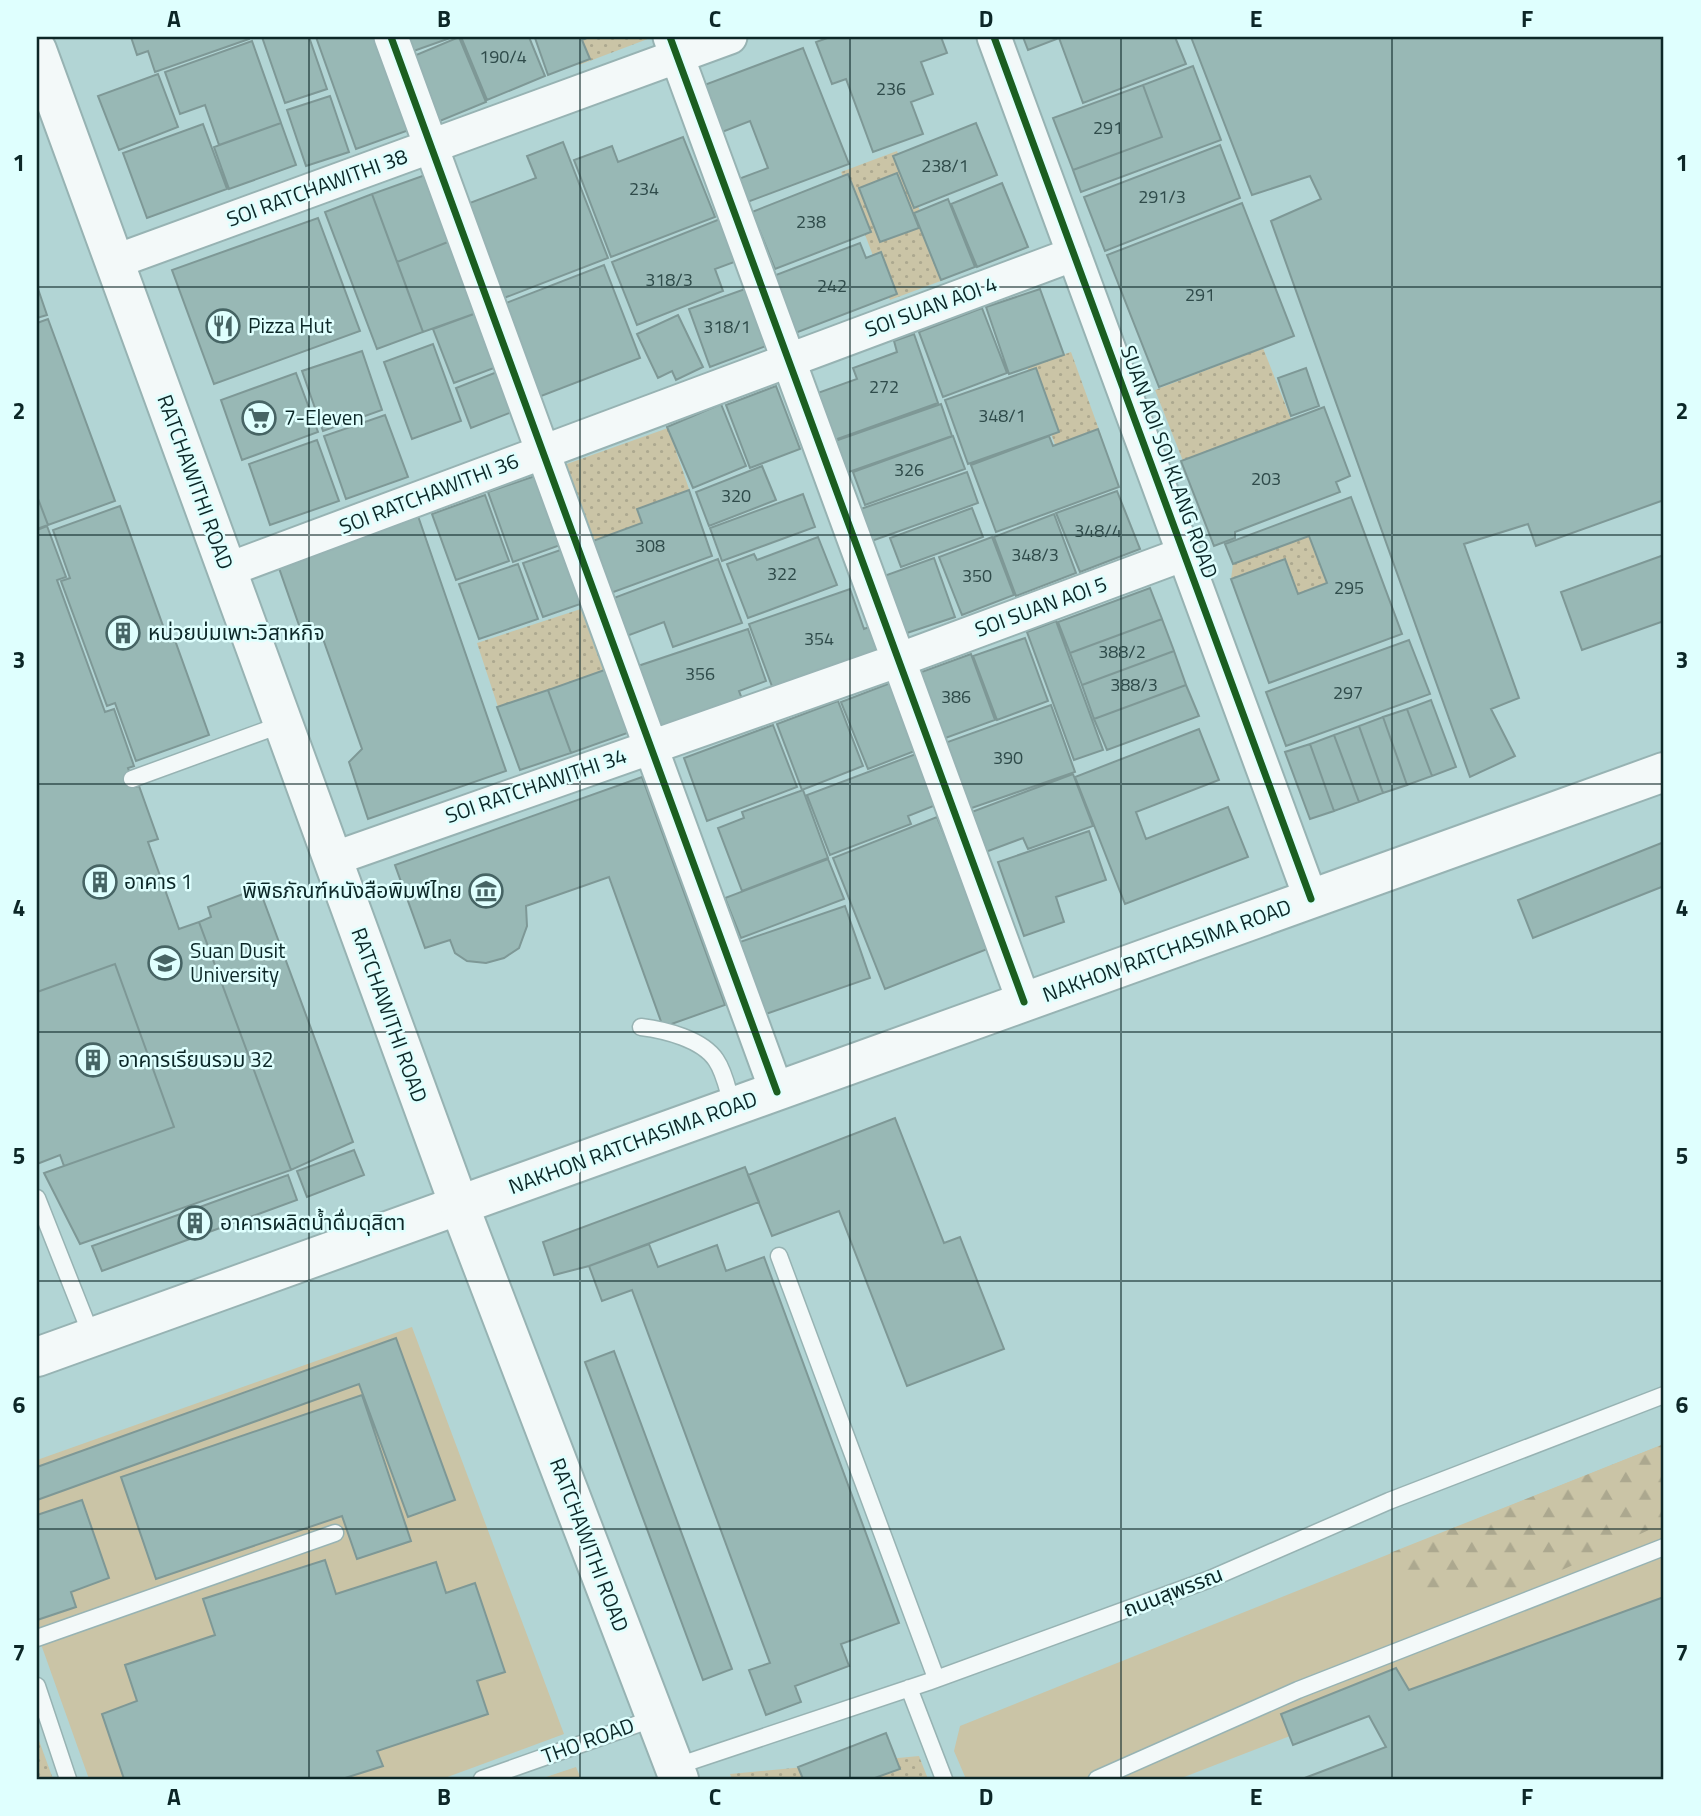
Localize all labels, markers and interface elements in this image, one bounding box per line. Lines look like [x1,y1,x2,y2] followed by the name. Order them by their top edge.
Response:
[167,1,181,36] text: A
[437,1,451,36] text: B
[709,1,721,36] text: C
[979,1,993,36] text: D
[1250,1,1262,36] text: E
[1521,1,1533,36] text: F
[479,43,527,70] house number: 190/4
[876,75,906,102] house number: 236
[1093,114,1123,141] house number: 291
[222,139,412,235] street label: SOI RATCHAWITHI 38
[13,145,25,180] text: 1
[1676,145,1688,180] text: 1
[921,152,969,179] house number: 238/1
[629,175,659,202] house number: 234
[1138,183,1186,210] house number: 291/3
[796,208,826,235] house number: 238
[645,266,693,293] house number: 318/3
[860,267,1001,345] street label: SOI SUAN AOI 4
[817,272,847,299] house number: 242
[1185,281,1215,308] house number: 291
[204,307,242,345] restaurant icon: Pizza Hut
[248,309,333,341] place label: Pizza Hut
[703,313,751,340] house number: 318/1
[1113,341,1227,583] street label: SUAN AOI SOI KLANG ROAD
[869,373,899,400] house number: 272
[149,390,242,574] street label: RATCHAWITHI ROAD
[13,393,25,428] text: 2
[1676,393,1688,428] text: 2
[240,399,278,437] supermarket icon: 7-Eleven
[284,401,364,433] place label: 7-Eleven
[978,402,1026,429] house number: 348/1
[334,444,523,542] street label: SOI RATCHAWITHI 36
[894,456,924,483] house number: 326
[1251,465,1281,492] house number: 203
[721,482,751,509] house number: 320
[1074,517,1122,544] house number: 348/4
[635,532,665,559] house number: 308
[1011,541,1059,568] house number: 348/3
[767,560,797,587] house number: 322
[962,562,992,589] house number: 350
[970,567,1111,645] street label: SOI SUAN AOI 5
[1334,574,1364,601] house number: 295
[104,614,142,652] building icon: หน่วยบ่มเพาะวิสาหกิจ
[148,616,325,648] place label: หน่วยบ่มเพาะวิสาหกิจ
[804,625,834,652] house number: 354
[1098,638,1146,665] house number: 388/2
[13,642,25,677] text: 3
[1676,642,1688,677] text: 3
[685,660,715,687] house number: 356
[1110,671,1158,698] house number: 388/3
[1333,679,1363,706] house number: 297
[941,683,971,710] house number: 386
[441,739,631,831] street label: SOI RATCHAWITHI 34
[993,744,1023,771] house number: 390
[81,863,119,901] building icon: อาคาร 1
[124,865,193,897] place label: อาคาร 1
[467,872,505,910] museum icon: พิพิธภัณฑ์หนังสือพิมพ์ไทย
[242,874,462,906] place label: พิพิธภัณฑ์หนังสือพิมพ์ไทย
[13,890,25,925] text: 4
[1038,890,1295,1010] street label: NAKHON RATCHASIMA ROAD
[1676,890,1688,925] text: 4
[343,923,436,1107] street label: RATCHAWITHI ROAD
[190,934,286,990] place label: Suan Dusit University
[146,944,184,982] school or university icon: Suan Dusit University
[74,1041,112,1079] building icon: อาคารเรียนรวม 32
[118,1043,273,1075] place label: อาคารเรียนรวม 32
[504,1082,761,1202] street label: NAKHON RATCHASIMA ROAD
[13,1138,25,1173] text: 5
[1676,1138,1688,1173] text: 5
[176,1204,214,1242] building icon: อาคารผลิตน้ำดื่มดุสิตา
[220,1206,405,1238] place label: อาคารผลิตน้ำดื่มดุสิตา
[13,1387,26,1422] text: 6
[1676,1387,1689,1422] text: 6
[542,1453,638,1636] street label: RATCHAWITHI ROAD
[1118,1557,1227,1625] street label: ถนนสุพรรณ
[13,1635,25,1670] text: 7
[1676,1635,1688,1670] text: 7
[537,1709,638,1772] street label: THO ROAD
[167,1779,181,1814] text: A
[437,1779,451,1814] text: B
[709,1779,721,1814] text: C
[979,1779,993,1814] text: D
[1250,1779,1262,1814] text: E
[1521,1779,1533,1814] text: F

